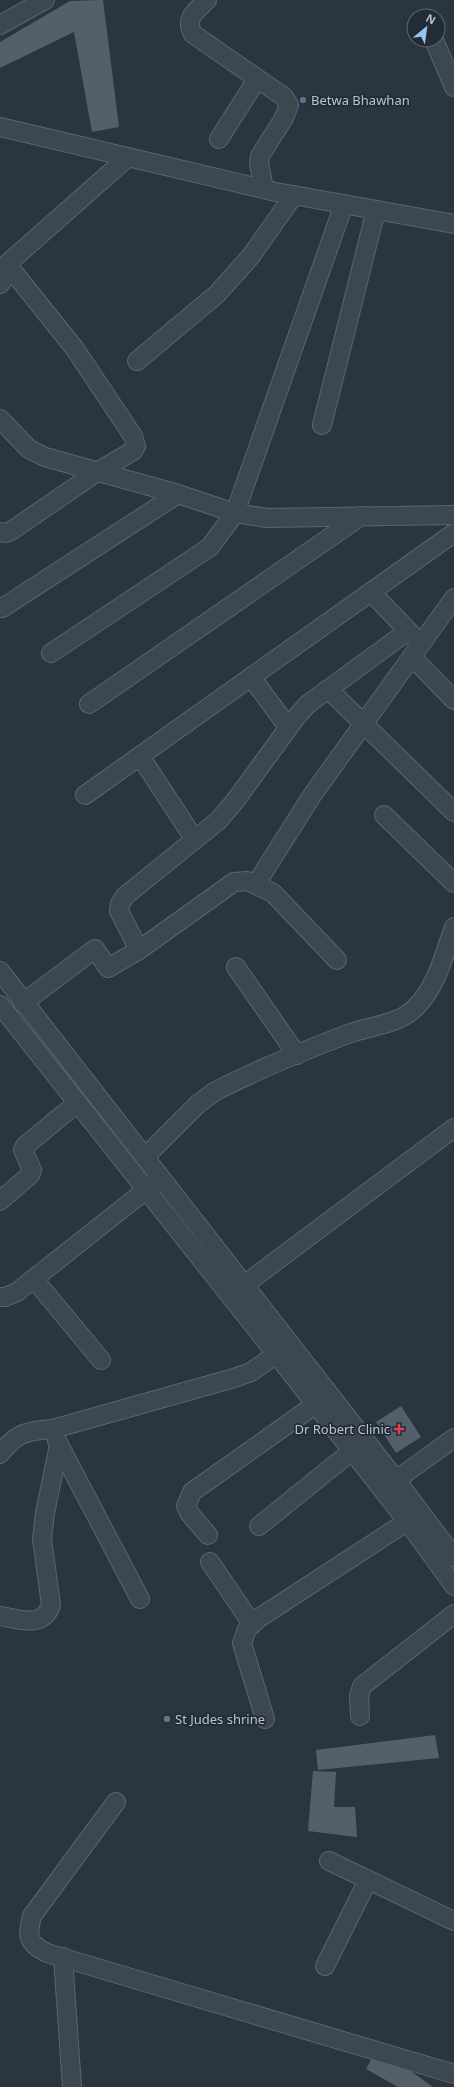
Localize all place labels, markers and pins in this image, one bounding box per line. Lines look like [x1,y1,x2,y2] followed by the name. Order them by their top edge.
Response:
[311,91,410,109] place label: Betwa Bhawhan
[298,95,308,105] marker: Betwa Bhawhan
[294,1420,390,1438] place label: Dr Robert Clinic
[393,1423,405,1435] marker: Dr Robert Clinic
[175,1710,265,1728] place label: St Judes shrine
[162,1714,172,1724] marker: St Judes shrine

